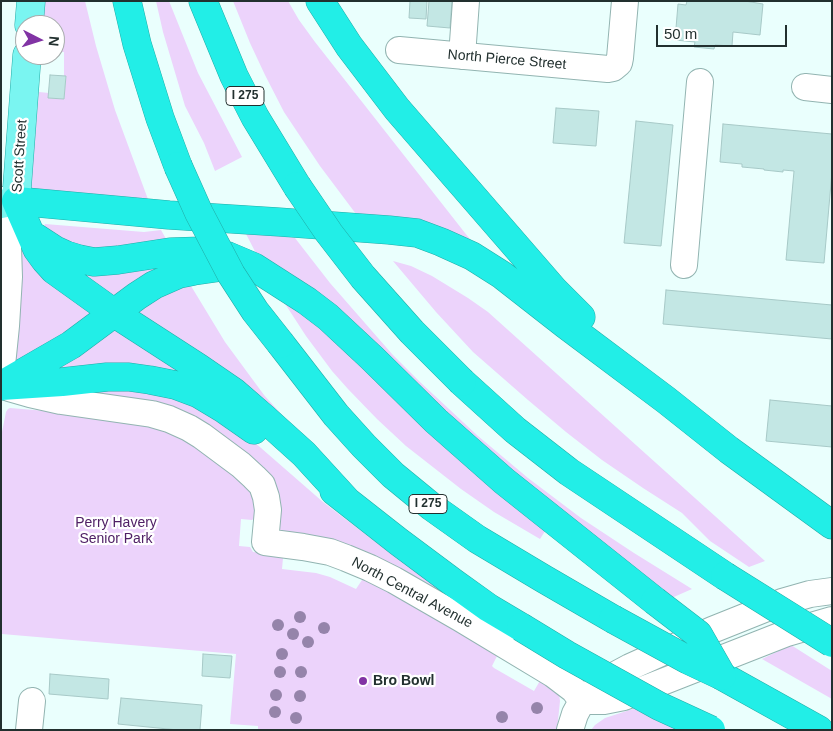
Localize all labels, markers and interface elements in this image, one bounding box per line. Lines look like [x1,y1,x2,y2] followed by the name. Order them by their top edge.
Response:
[15,15,65,65] north arrow
[658,15,789,47] scale bar
[664,25,697,42] text: 50 m
[46,35,62,47] text: N
[447,46,567,74] street label: North Pierce Street
[226,86,264,105] road number: I 275
[9,119,31,193] street label: Scott Street
[409,494,447,514] road number: I 275
[75,515,157,548] park label: Perry Havery Senior Park
[349,554,475,632] street label: North Central Avenue
[373,673,434,689] place label: Bro Bowl
[357,675,369,687] marker: Bro Bowl

